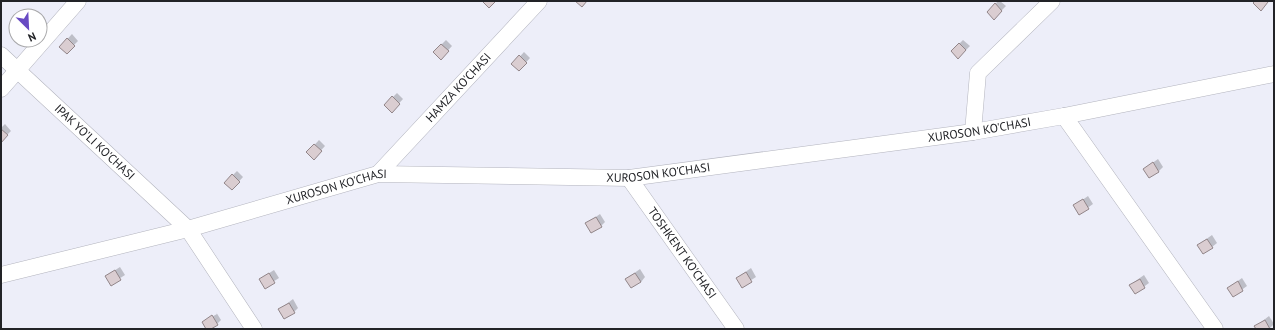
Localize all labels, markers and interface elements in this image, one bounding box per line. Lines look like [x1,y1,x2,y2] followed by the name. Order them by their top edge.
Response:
[8,8,48,48] north arrow
[26,29,38,45] text: N
[422,50,494,125] street label: HAMZA KO'CHASI
[52,101,138,183] street label: IPAK YO'LI KO'CHASI
[927,114,1032,145] street label: XUROSON KO'CHASI
[606,159,711,185] street label: XUROSON KO'CHASI
[284,166,387,207] street label: XUROSON KO'CHASI
[645,204,720,301] street label: TOSHKENT KO'CHASI

